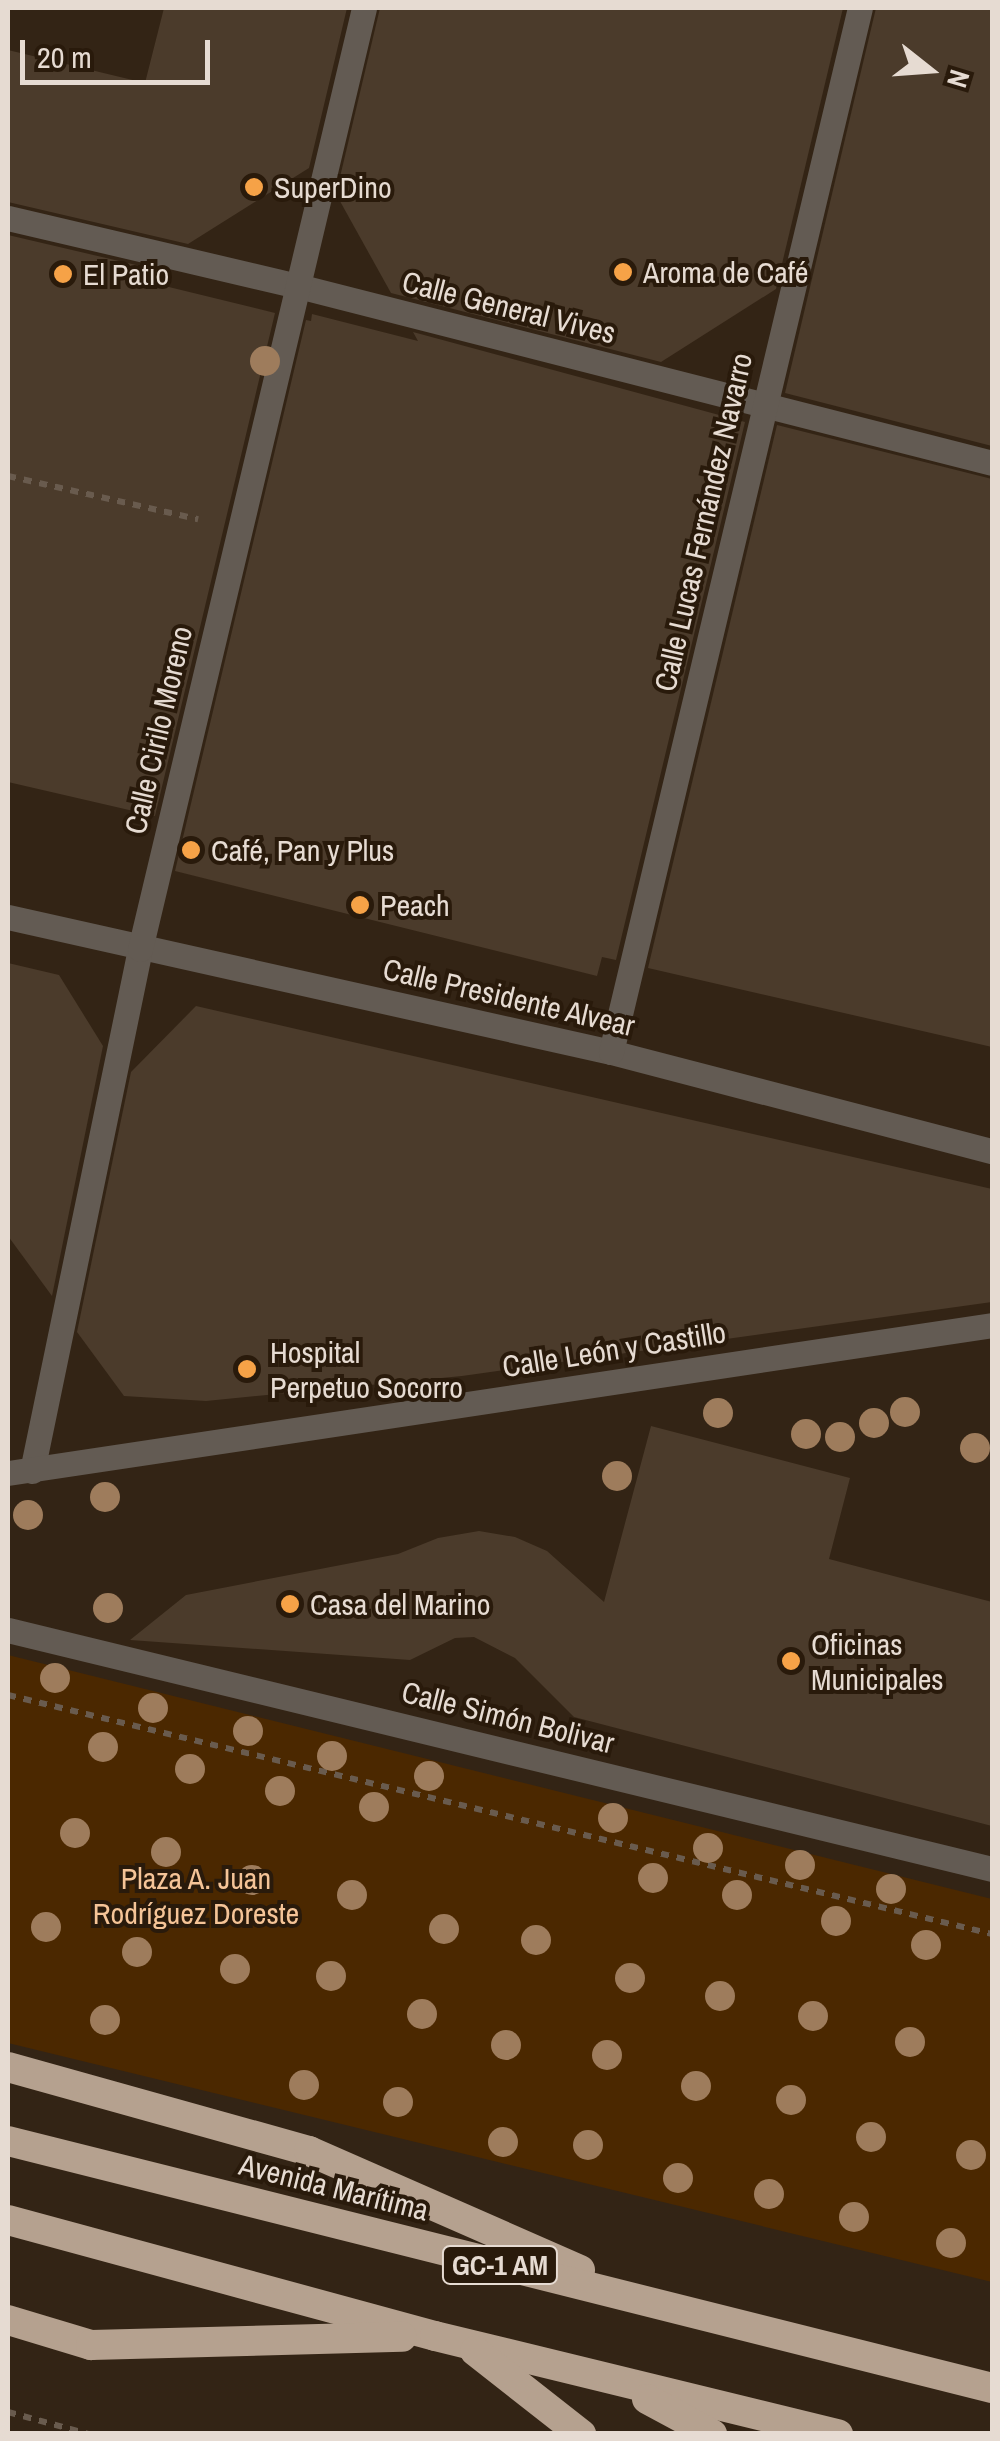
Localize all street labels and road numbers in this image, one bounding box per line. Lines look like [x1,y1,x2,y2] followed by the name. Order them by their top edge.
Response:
[399,263,619,351] street label: Calle General Vives
[647,349,759,695] street label: Calle Lucas Fernández Navarro
[117,623,199,837] street label: Calle Cirilo Moreno
[379,950,639,1044] street label: Calle Presidente Alvear
[500,1314,728,1384] street label: Calle León y Castillo
[398,1673,618,1761] street label: Calle Simón Bolivar
[236,2146,432,2228] street label: Avenida Marítima
[440,2242,560,2288] road number: GC-1 AM

